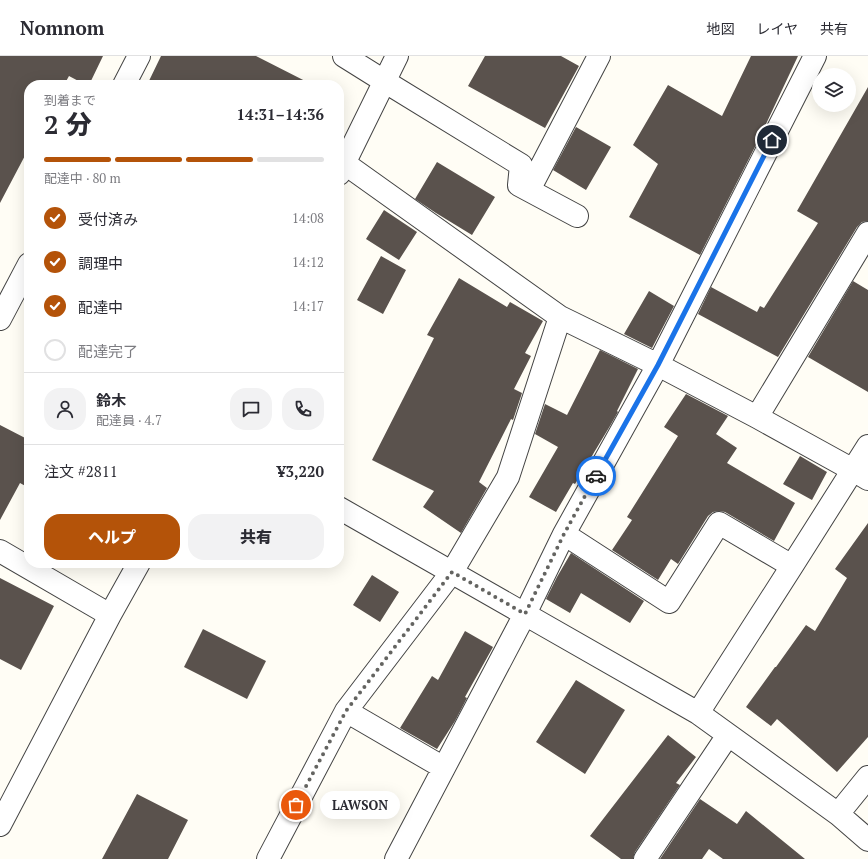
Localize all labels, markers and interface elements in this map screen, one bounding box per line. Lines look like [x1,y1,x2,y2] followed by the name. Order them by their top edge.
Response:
[20,15,104,40] text: Nomnom
[706,19,734,38] text: 地図
[756,19,798,38] text: レイヤ
[820,19,848,38] text: 共有
[812,68,856,112] map controls
[812,68,856,112] button: layers
[44,91,96,109] text: 到着まで
[237,104,324,124] text: 14:31–14:36
[44,107,92,141] text: 2 分
[755,123,789,157] pin
[761,129,783,151] icon: home
[44,169,121,187] text: 配達中 · 80 m
[44,207,66,229] icon: check
[78,209,138,229] text: 受付済み
[292,209,324,227] text: 14:08
[44,251,66,273] icon: check
[78,253,123,273] text: 調理中
[292,253,324,271] text: 14:12
[44,295,66,317] icon: check
[78,297,123,317] text: 配達中
[292,297,324,315] text: 14:17
[78,341,138,361] text: 配達完了
[44,388,86,430] button: person
[230,388,272,430] button: chat
[282,388,324,430] button: phone
[96,390,126,410] text: 鈴木
[96,411,162,429] text: 配達員 · 4.7
[576,456,616,496] courier
[44,461,118,481] text: 注文 #2811
[277,461,324,481] text: ¥3,220
[585,465,607,487] icon: car
[44,514,180,560] button: ヘルプ
[188,514,324,560] button: 共有
[279,788,313,822] pin
[320,791,400,819] callout: LAWSON
[285,794,307,816] icon: bag
[332,796,388,814] text: LAWSON

